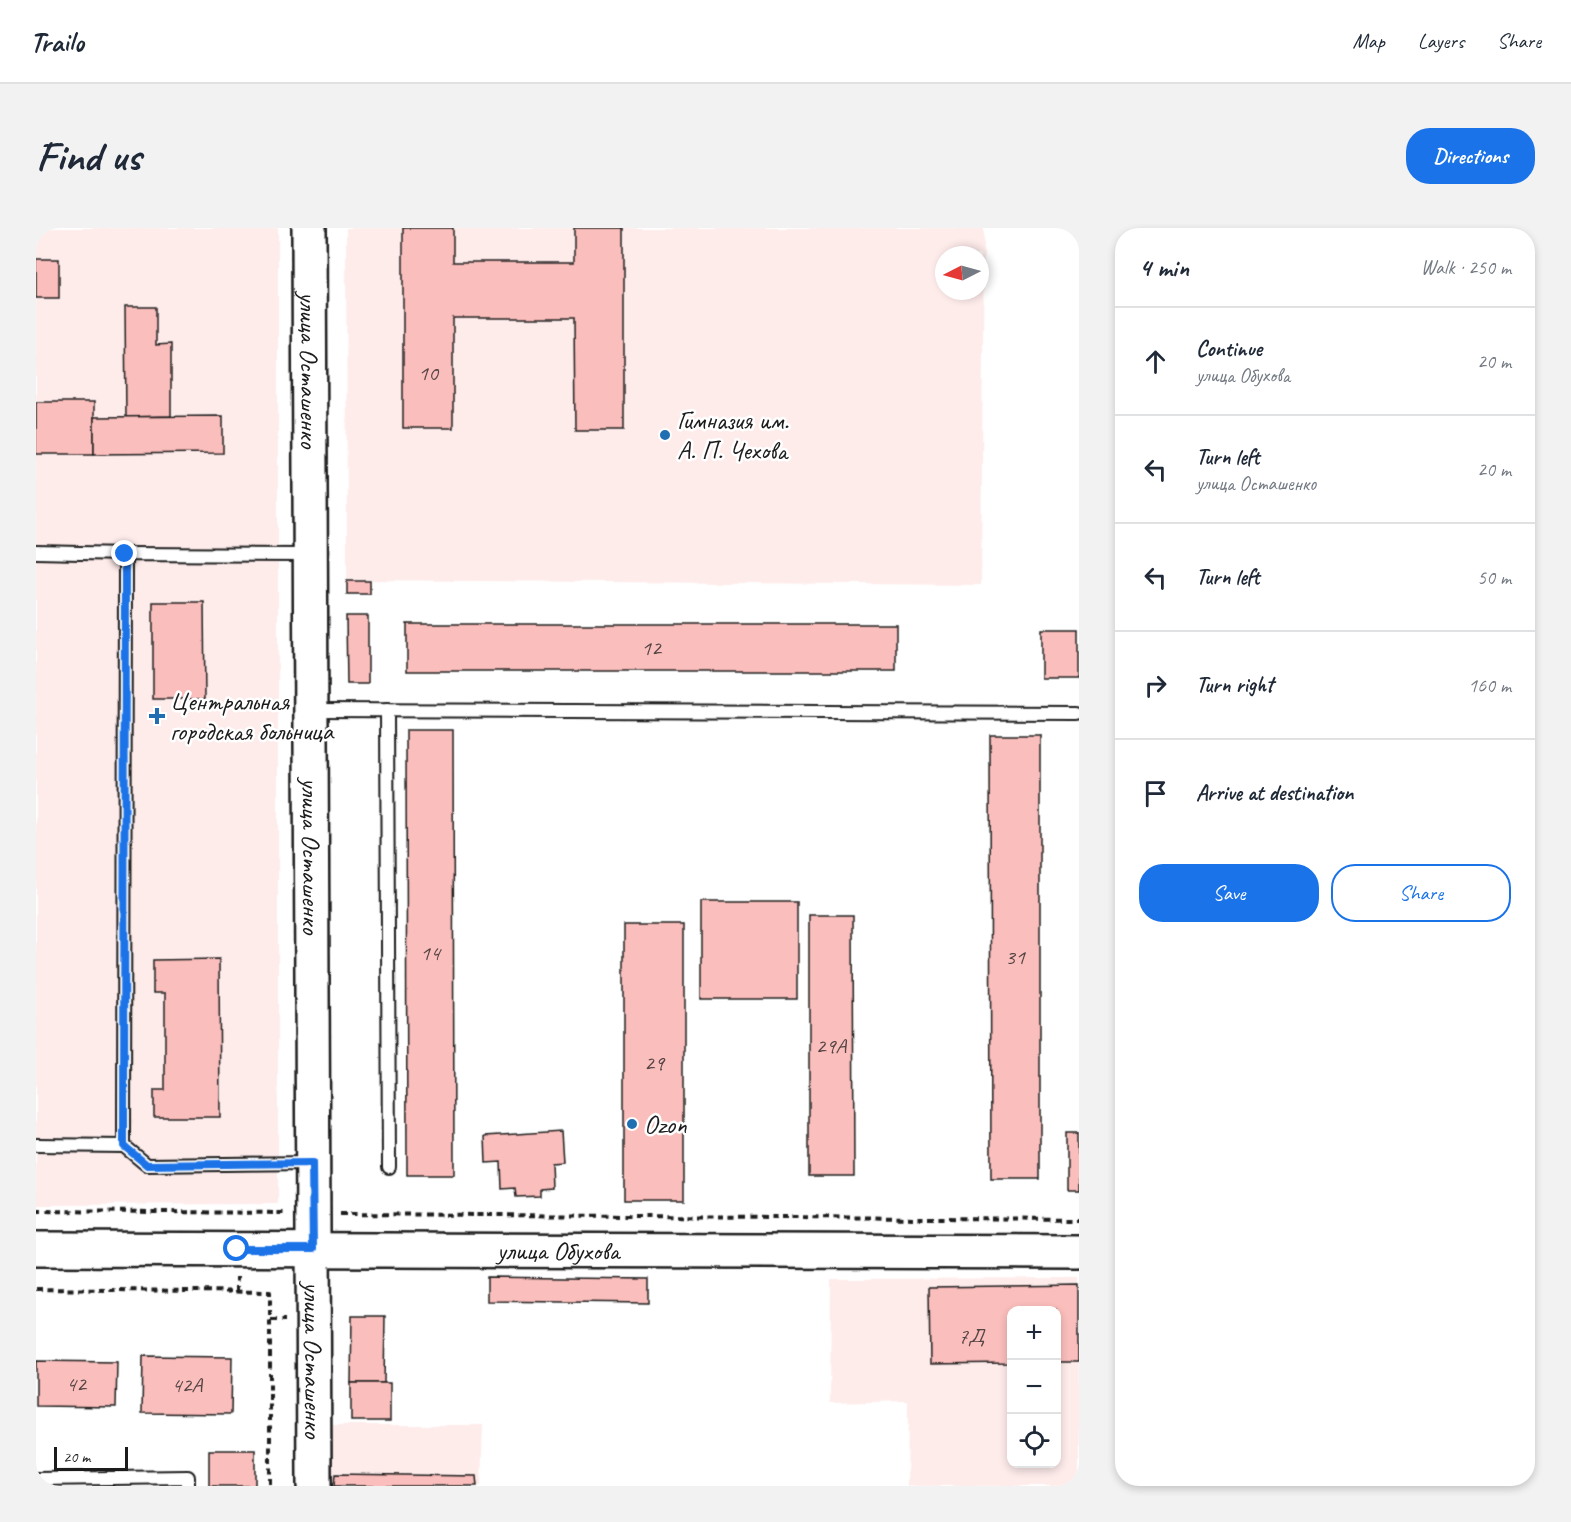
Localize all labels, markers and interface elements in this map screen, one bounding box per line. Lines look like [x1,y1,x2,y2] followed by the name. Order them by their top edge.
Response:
[30,24,84,59] text: Trailo
[1352,28,1385,54] text: Map
[1418,28,1464,54] text: Layers
[1497,28,1541,54] text: Share
[1406,128,1535,184] button: Directions
[36,130,141,183] text: Find us
[935,246,989,300] north arrow
[1139,251,1189,284] text: 4 min
[1421,255,1511,280] text: Walk · 250 m
[293,290,326,450] street label: улица Осташенко
[1196,335,1262,363] text: Continue
[1139,345,1172,378] icon: ahead
[1477,349,1511,374] text: 20 m
[418,359,440,387] house number: 10
[1196,363,1290,388] text: улица Обухова
[677,404,790,467] place label: Гимназия им. А. П. Чехова
[658,428,672,442] marker: Гимназия им. А. П. Чехова
[1196,443,1260,471] text: Turn left
[1139,453,1172,486] icon: left
[1477,457,1511,482] text: 20 m
[1196,471,1316,496] text: улица Осташенко
[111,540,137,566] route end
[1139,561,1172,594] icon: left
[1196,563,1260,591] text: Turn left
[1477,565,1511,590] text: 50 m
[641,634,663,662] house number: 12
[1139,669,1172,702] icon: right
[1196,671,1273,699] text: Turn right
[1468,673,1511,698] text: 160 m
[170,685,335,748] place label: Центральная городская больница
[148,707,166,725] marker: Центральная городская больница
[295,776,328,936] street label: улица Осташенко
[1139,777,1172,810] icon: arrive
[1196,779,1353,807] text: Arrive at destination
[1139,864,1319,922] button: Save
[1331,864,1511,922] button: Share
[420,939,442,967] house number: 14
[1005,943,1026,971] house number: 31
[816,1032,847,1060] house number: 29А
[644,1049,666,1077] house number: 29
[644,1108,687,1141] place label: Ozon
[625,1117,639,1131] marker: Ozon
[495,1234,621,1267] street label: улица Обухова
[223,1235,249,1261] route start
[297,1280,330,1440] street label: улица Осташенко
[1007,1306,1061,1468] map controls
[1007,1306,1061,1360] button: +
[958,1322,986,1350] house number: 7Д
[1007,1360,1061,1414] button: −
[66,1370,88,1398] house number: 42
[172,1371,203,1399] house number: 42А
[1007,1414,1061,1468] button: locate
[54,1444,128,1472] scale bar
[63,1447,90,1467] text: 20 m

